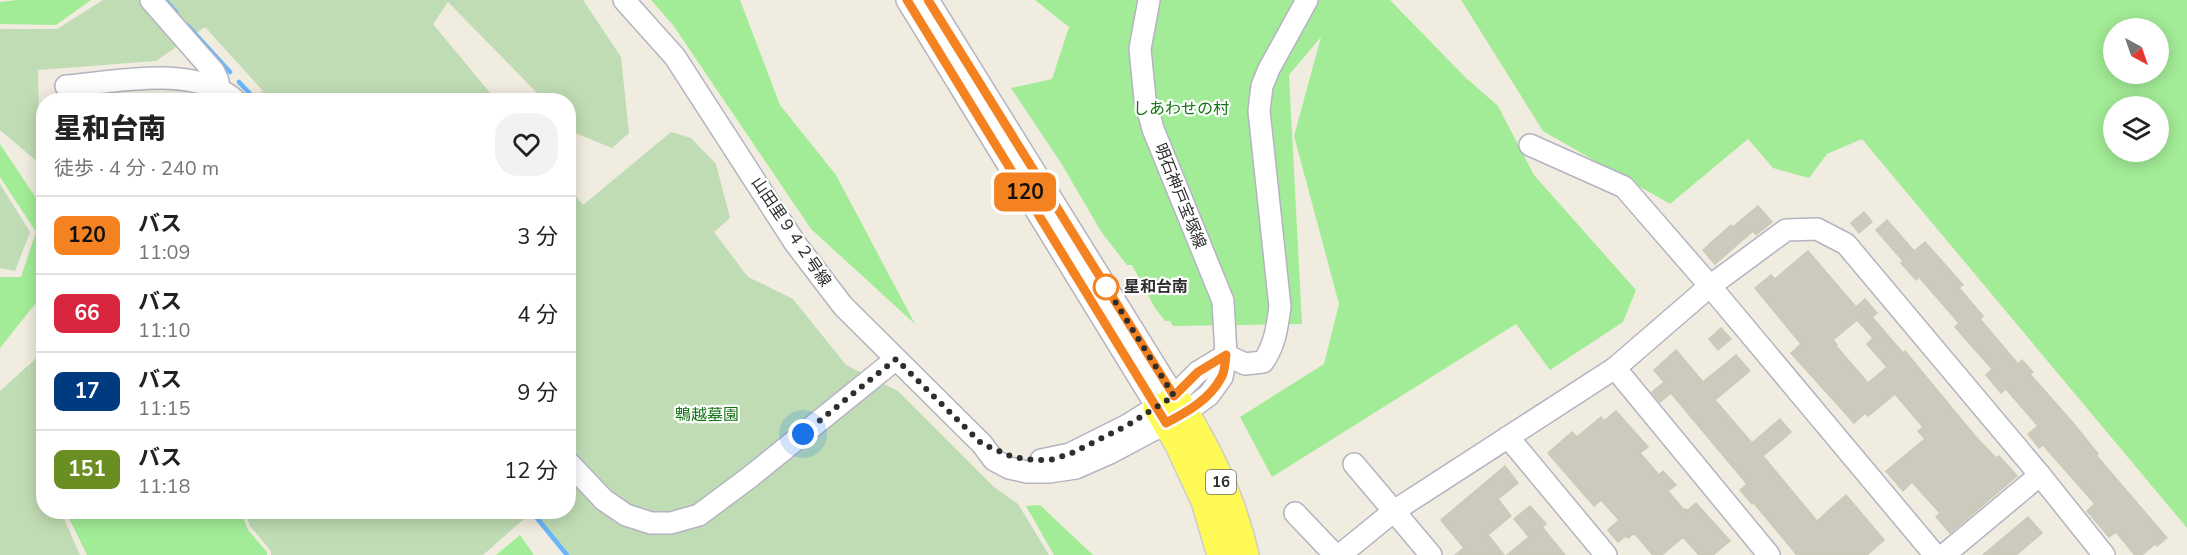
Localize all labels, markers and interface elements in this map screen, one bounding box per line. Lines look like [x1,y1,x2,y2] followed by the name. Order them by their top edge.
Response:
[2103,18,2169,84] north arrow
[2103,18,2169,162] map controls
[2103,96,2169,162] button: layers
[1133,98,1229,120] park label: しあわせの村
[54,110,166,148] text: 星和台南
[495,113,558,176] button: heart
[1149,140,1211,252] street label: 明石神戸宝塚線
[54,155,219,182] text: 徒歩 · 4 分 · 240 m
[990,172,1060,212] line badge: 120
[746,173,836,291] street label: 山田里９４２号線
[1006,178,1044,206] text: 120
[138,209,182,239] text: バス
[68,221,106,249] text: 120
[517,222,558,252] text: 3 分
[138,239,191,266] text: 11:09
[1093,274,1119,300] marker: 星和台南
[1124,276,1188,298] place label: 星和台南
[138,287,182,317] text: バス
[74,299,100,327] text: 66
[517,300,558,330] text: 4 分
[138,317,191,344] text: 11:10
[138,365,182,395] text: バス
[74,377,100,405] text: 17
[517,378,558,408] text: 9 分
[138,395,191,422] text: 11:15
[675,404,739,426] park label: 鵯越墓園
[788,419,818,449] your location
[138,443,182,473] text: バス
[68,455,106,483] text: 151
[504,456,558,486] text: 12 分
[1206,470,1236,494] road number: 16
[138,473,191,500] text: 11:18

